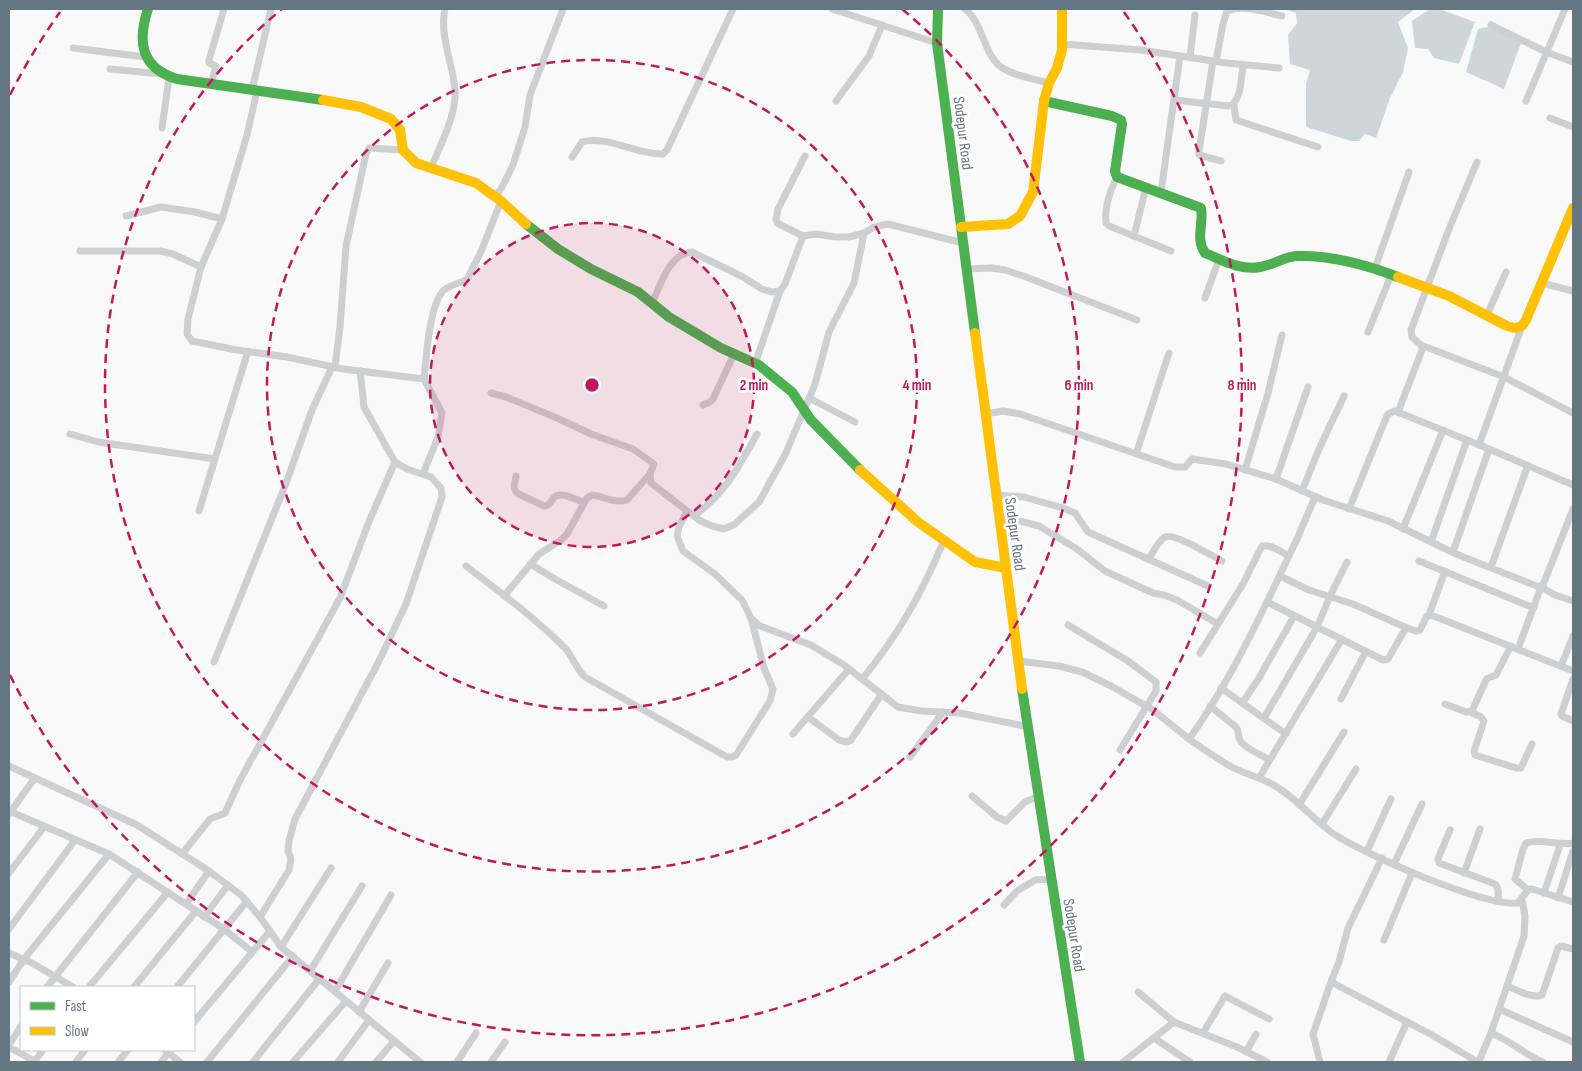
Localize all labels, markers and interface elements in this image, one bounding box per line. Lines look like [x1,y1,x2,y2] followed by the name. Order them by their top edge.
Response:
[949,95,976,171] street label: Sodepur Road
[583,376,601,394] centre of rings
[740,376,768,395] text: 2 min
[903,376,931,395] text: 4 min
[1064,376,1094,395] text: 6 min
[1227,376,1257,395] text: 8 min
[1000,496,1029,572] street label: Sodepur Road
[1058,897,1089,973] street label: Sodepur Road
[20,986,195,1051] legend
[65,997,87,1016] text: Fast
[65,1022,89,1041] text: Slow

